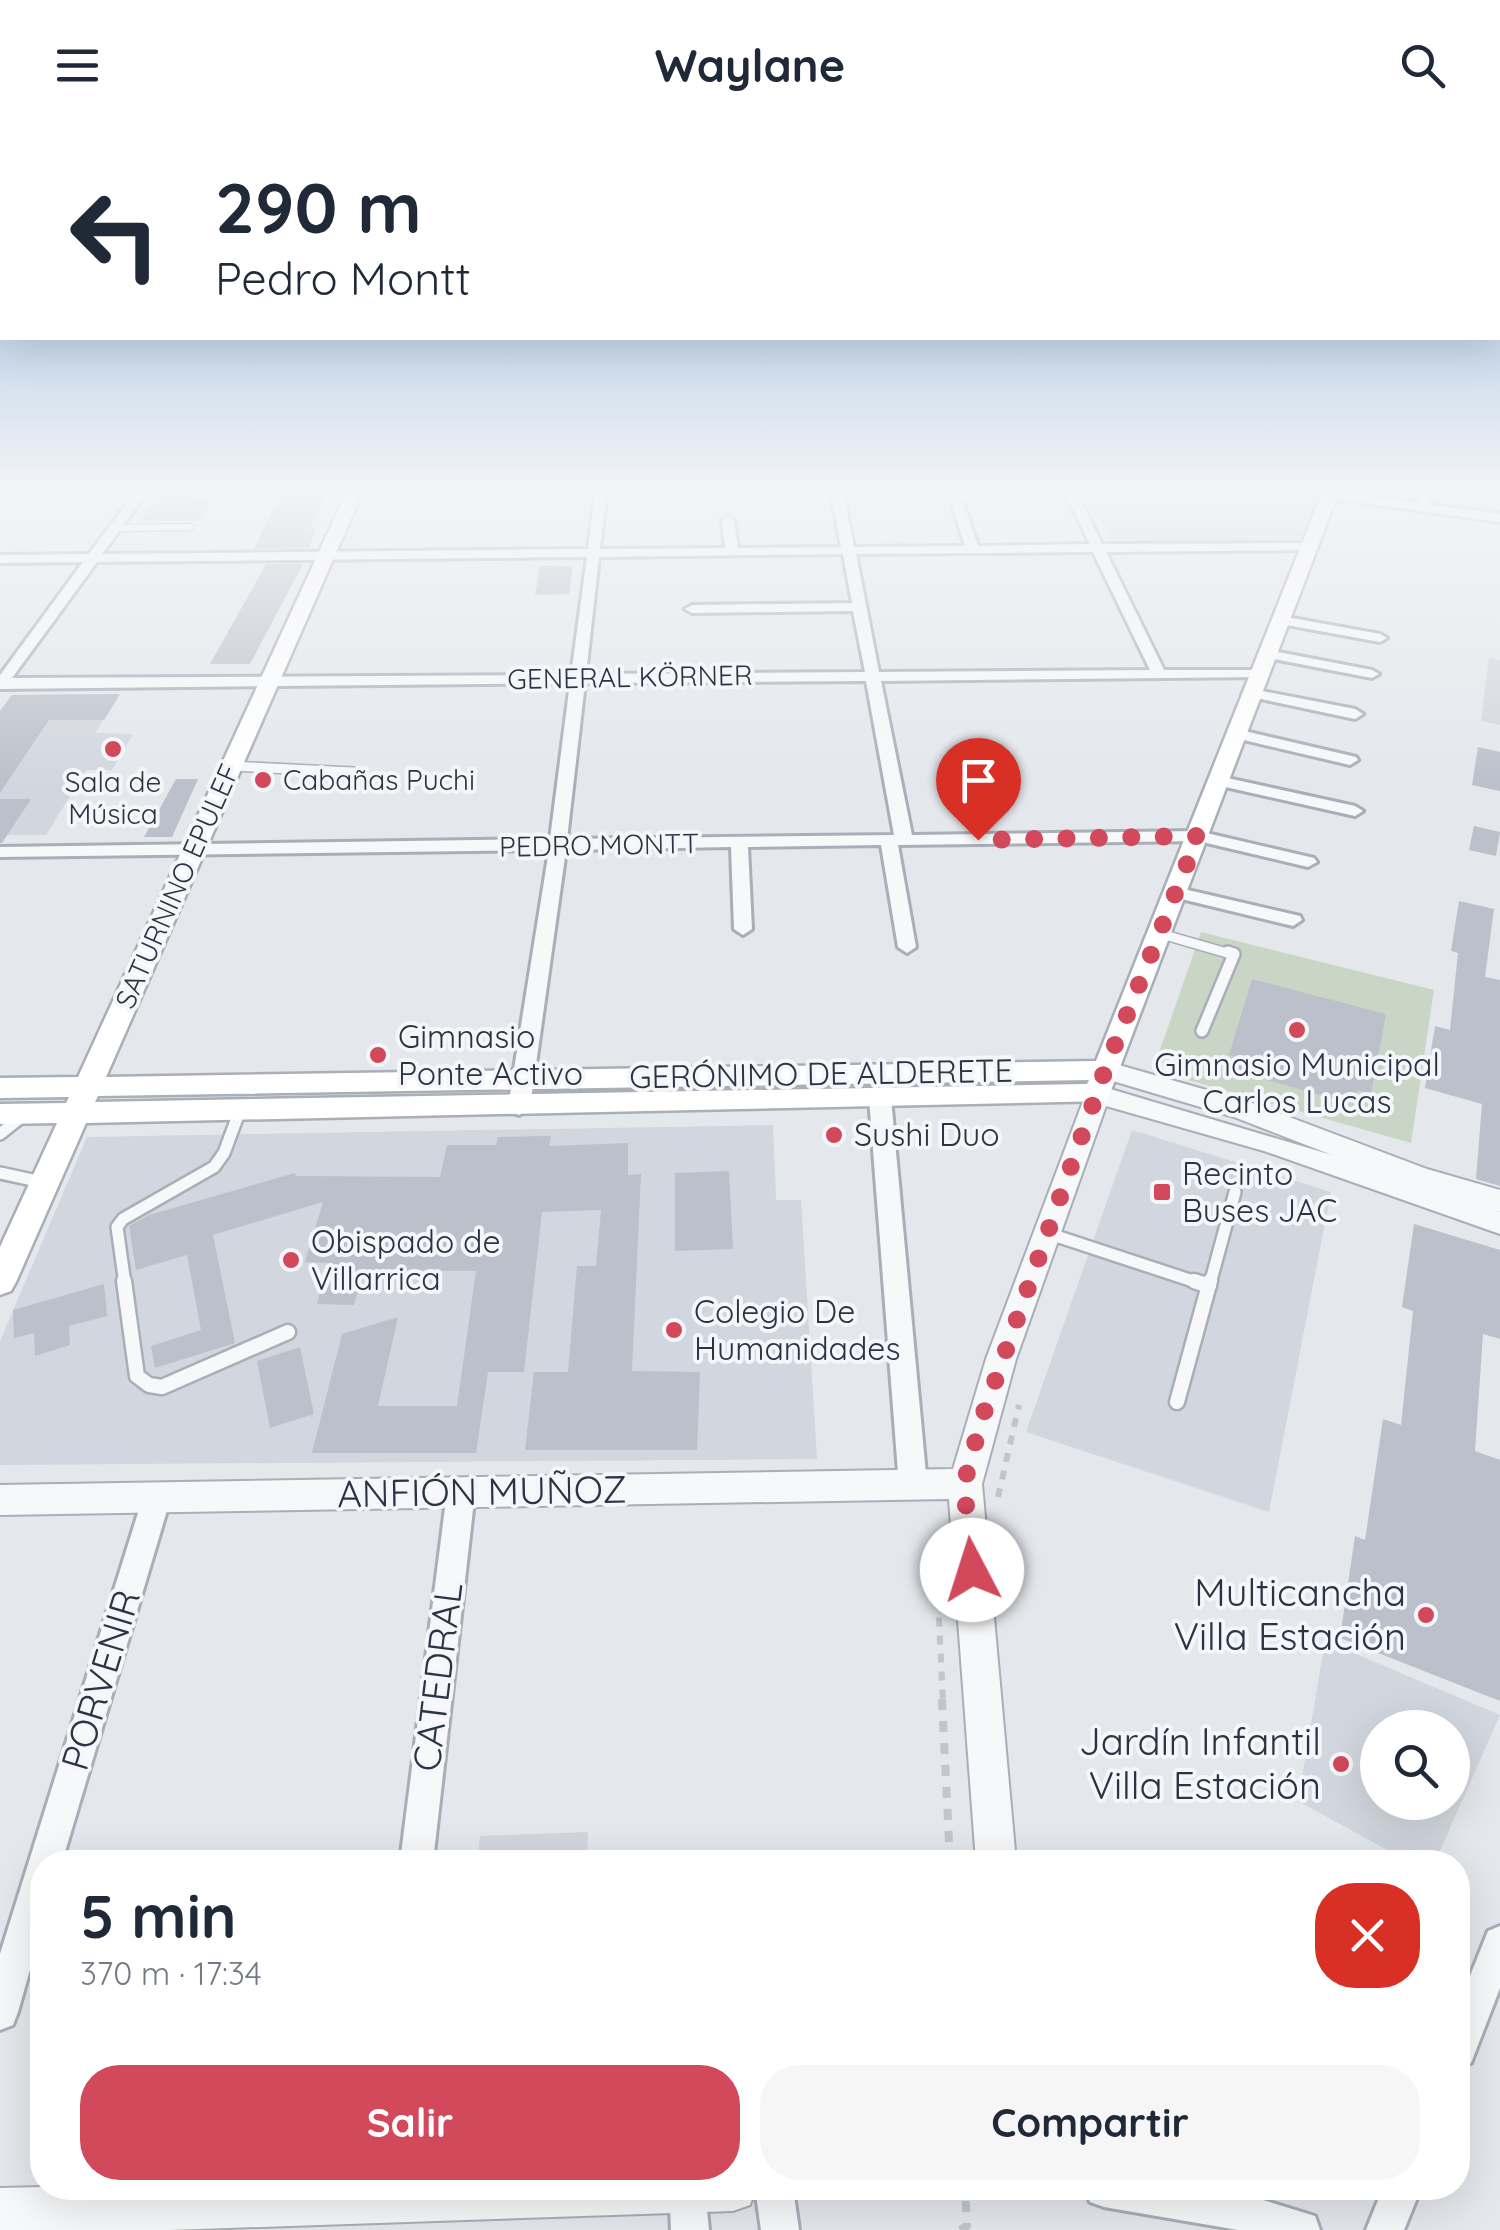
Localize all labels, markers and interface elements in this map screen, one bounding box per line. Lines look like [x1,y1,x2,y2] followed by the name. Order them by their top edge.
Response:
[655,37,845,93] text: Waylane
[50,38,105,93] icon: menu
[1395,38,1450,93] icon: search
[215,163,422,251] text: 290 m
[50,170,180,300] icon: left
[215,250,471,306] text: Pedro Montt
[507,657,753,696] street label: GENERAL KÖRNER
[102,738,124,760] marker: Sala de Música
[936,738,1021,841] pin
[951,753,1006,808] icon: arrive
[107,758,246,1014] street label: SATURNINO EPULEF
[283,762,475,797] place label: Cabañas Puchi
[65,764,161,831] place label: Sala de Música
[252,769,274,791] marker: Cabañas Puchi
[499,825,699,864] street label: PEDRO MONTT
[398,1016,583,1093] place label: Gimnasio Ponte Activo
[1286,1019,1308,1041] marker: Gimnasio Municipal Carlos Lucas
[367,1044,389,1066] marker: Gimnasio Ponte Activo
[1154,1044,1440,1121] place label: Gimnasio Municipal Carlos Lucas
[629,1050,1013,1096] street label: GERÓNIMO DE ALDERETE
[854,1114,1000,1154] place label: Sushi Duo
[823,1124,845,1146] marker: Sushi Duo
[1182,1153,1337,1230] place label: Recinto Buses JAC
[1151,1181,1173,1203] marker: Recinto Buses JAC
[311,1221,500,1298] place label: Obispado de Villarrica
[280,1249,302,1271] marker: Obispado de Villarrica
[694,1291,900,1368] place label: Colegio De Humanidades
[663,1319,685,1341] marker: Colegio De Humanidades
[337,1464,627,1518] street label: ANFIÓN MUÑOZ
[920,1518,1024,1622] position arrow
[1174,1568,1406,1660] place label: Multicancha Villa Estación
[402,1580,472,1774] street label: CATEDRAL
[50,1584,150,1776] street label: PORVENIR
[1415,1604,1437,1626] marker: Multicancha Villa Estación
[1360,1710,1470,1820] map controls
[1360,1710,1470,1820] button: search
[1079,1717,1321,1809] place label: Jardín Infantil Villa Estación
[1330,1753,1352,1775] marker: Jardín Infantil Villa Estación
[80,1878,237,1953] text: 5 min
[1315,1883,1420,1988] button: close
[80,1953,262,1993] text: 370 m · 17:34
[80,2065,740,2180] button: Salir
[760,2065,1420,2180] button: Compartir

